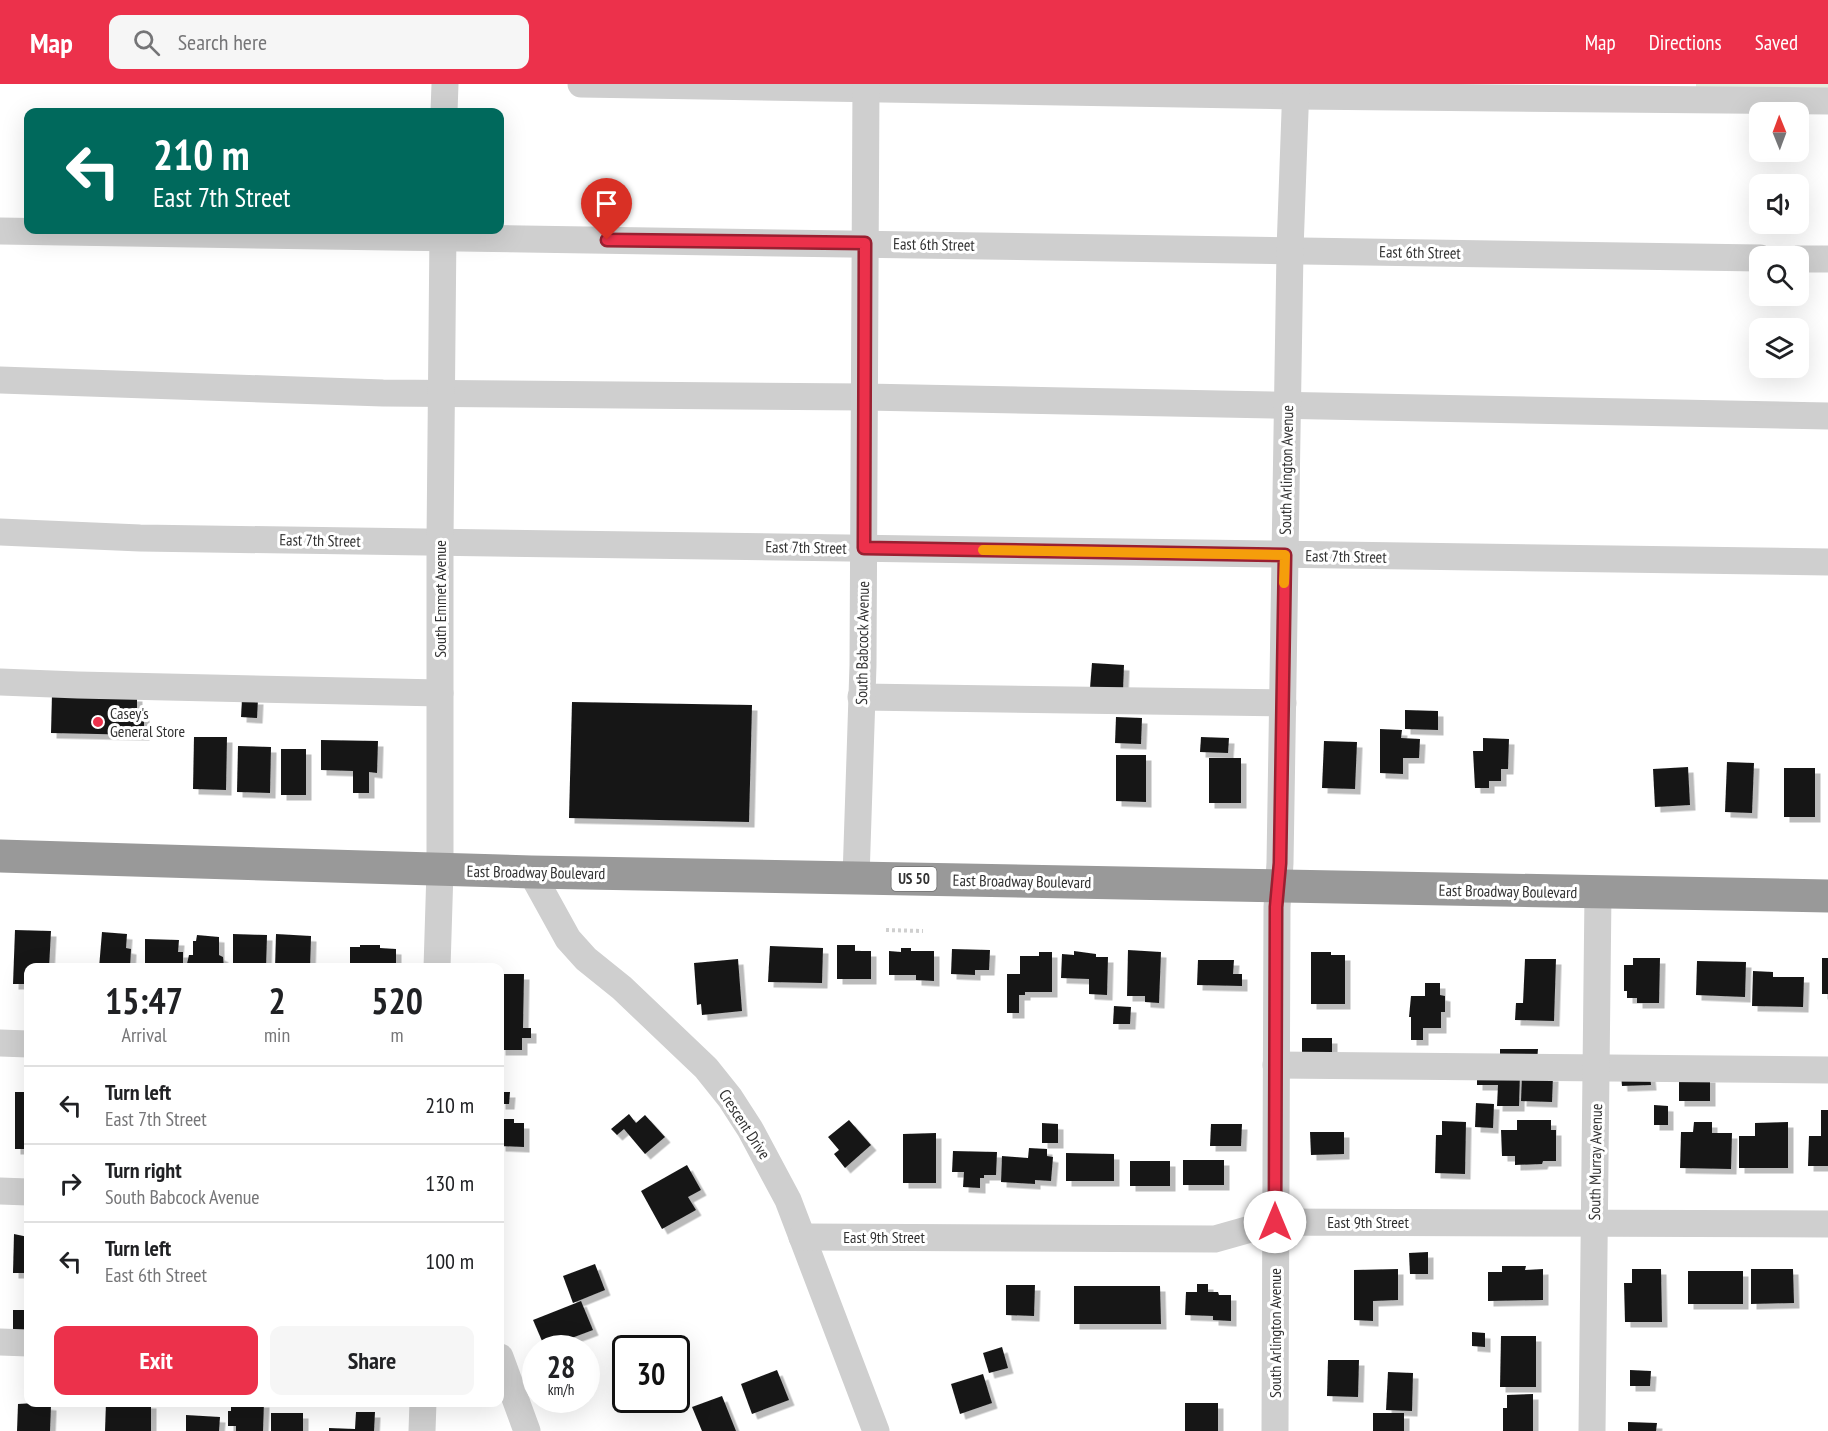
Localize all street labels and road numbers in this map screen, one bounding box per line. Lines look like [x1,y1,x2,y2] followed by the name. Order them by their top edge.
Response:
[893,233,976,255] street label: East 6th Street
[1379,241,1462,263] street label: East 6th Street
[1275,405,1297,535] street label: South Arlington Avenue
[279,529,362,551] street label: East 7th Street
[765,536,848,558] street label: East 7th Street
[430,540,450,658] street label: South Emmet Avenue
[1305,545,1388,567] street label: East 7th Street
[851,581,873,705] street label: South Babcock Avenue
[466,861,606,883] street label: East Broadway Boulevard
[892,867,936,891] road number: US 50
[952,870,1092,892] street label: East Broadway Boulevard
[1438,880,1578,902] street label: East Broadway Boulevard
[715,1085,775,1163] street label: Crescent Drive
[1584,1103,1606,1221] street label: South Murray Avenue
[1327,1212,1409,1232] street label: East 9th Street
[843,1227,925,1247] street label: East 9th Street
[1265,1268,1285,1398] street label: South Arlington Avenue

